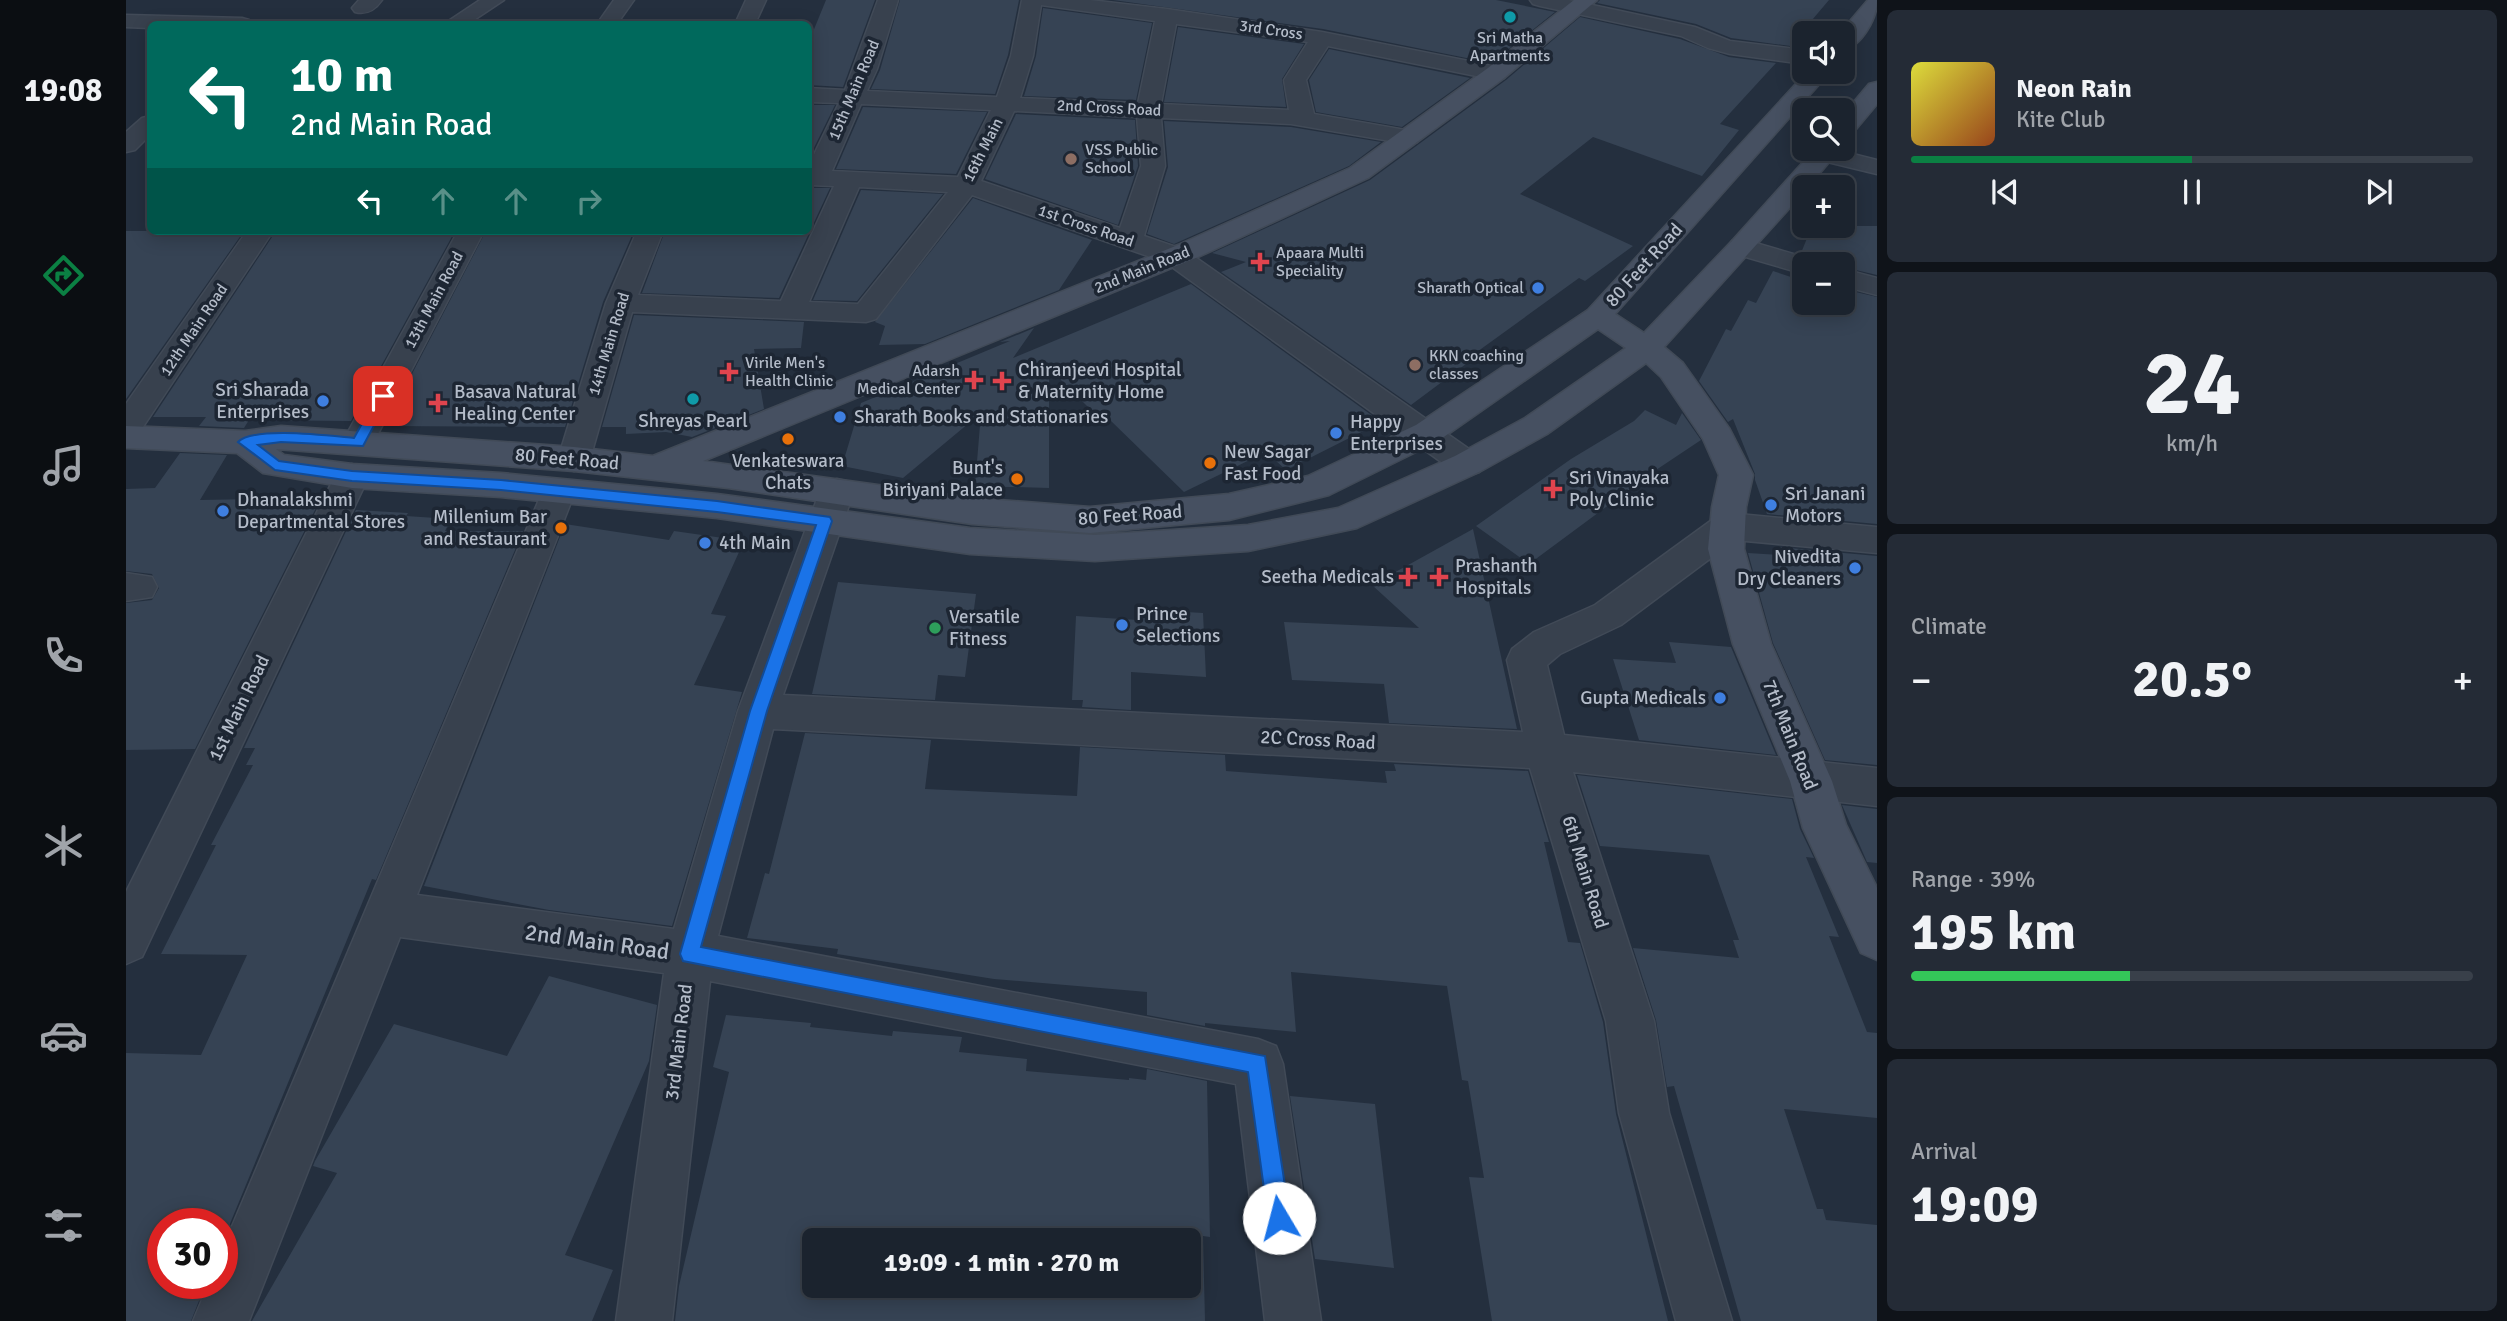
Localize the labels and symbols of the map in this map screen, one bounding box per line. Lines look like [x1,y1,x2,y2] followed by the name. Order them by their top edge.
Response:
[1502,9,1518,25] marker: Sri Matha Apartments
[1238,16,1304,44] street label: 3rd Cross
[1470,28,1550,66] place label: Sri Matha Apartments
[824,37,884,143] street label: 15th Main Road
[1056,95,1162,121] street label: 2nd Cross Road
[958,115,1008,185] street label: 16th Main
[1085,140,1158,178] place label: VSS Public School
[1063,151,1079,167] marker: VSS Public School
[1035,200,1137,252] street label: 1st Cross Road
[1600,218,1688,312] street label: 80 Feet Road
[1091,242,1193,298] street label: 2nd Main Road
[1276,243,1364,281] place label: Apaara Multi Speciality
[400,248,468,352] street label: 13th Main Road
[1250,252,1270,272] marker: Apaara Multi Speciality
[1417,278,1524,298] place label: Sharath Optical
[156,280,232,380] street label: 12th Main Road
[1530,280,1546,296] marker: Sharath Optical
[584,290,634,398] street label: 14th Main Road
[1429,346,1524,384] place label: KKN coaching classes
[745,353,833,391] place label: Virile Men's Health Clinic
[1407,357,1423,373] marker: KKN coaching classes
[1018,358,1182,404] place label: Chiranjeevi Hospital & Maternity Home
[857,361,960,399] place label: Adarsh Medical Center
[719,362,739,382] marker: Virile Men's Health Clinic
[353,366,413,426] pin
[992,371,1012,391] marker: Chiranjeevi Hospital & Maternity Home
[966,372,982,388] marker: Adarsh Medical Center
[215,378,309,424] place label: Sri Sharada Enterprises
[454,380,577,426] place label: Basava Natural Healing Center
[685,391,701,407] marker: Shreyas Pearl
[315,393,331,409] marker: Sri Sharada Enterprises
[428,393,448,413] marker: Basava Natural Healing Center
[854,405,1108,429] place label: Sharath Books and Stationaries
[638,409,748,433] place label: Shreyas Pearl
[832,409,848,425] marker: Sharath Books and Stationaries
[1350,410,1443,456] place label: Happy Enterprises
[1328,425,1344,441] marker: Happy Enterprises
[780,431,796,447] marker: Venkateswara Chats
[1224,440,1311,486] place label: New Sagar Fast Food
[514,442,620,476] street label: 80 Feet Road
[732,449,844,495] place label: Venkateswara Chats
[1202,455,1218,471] marker: New Sagar Fast Food
[883,456,1003,502] place label: Bunt's Biriyani Palace
[1569,466,1669,512] place label: Sri Vinayaka Poly Clinic
[1009,471,1025,487] marker: Bunt's Biriyani Palace
[1543,479,1563,499] marker: Sri Vinayaka Poly Clinic
[1785,482,1865,528] place label: Sri Janani Motors
[237,488,405,534] place label: Dhanalakshmi Departmental Stores
[1763,497,1779,513] marker: Sri Janani Motors
[1077,499,1183,531] street label: 80 Feet Road
[215,503,231,519] marker: Dhanalakshmi Departmental Stores
[424,505,547,551] place label: Millenium Bar and Restaurant
[553,520,569,536] marker: Millenium Bar and Restaurant
[719,531,791,555] place label: 4th Main
[697,535,713,551] marker: 4th Main
[1737,545,1841,591] place label: Nivedita Dry Cleaners
[1455,554,1538,600] place label: Prashanth Hospitals
[1847,560,1863,576] marker: Nivedita Dry Cleaners
[1261,565,1394,589] place label: Seetha Medicals
[1429,567,1449,587] marker: Prashanth Hospitals
[1400,569,1416,585] marker: Seetha Medicals
[1136,602,1220,648] place label: Prince Selections
[949,605,1020,651] place label: Versatile Fitness
[1114,617,1130,633] marker: Prince Selections
[927,620,943,636] marker: Versatile Fitness
[203,651,275,765] street label: 1st Main Road
[1757,676,1823,794] street label: 7th Main Road
[1580,686,1706,710] place label: Gupta Medicals
[1712,690,1728,706] marker: Gupta Medicals
[1260,725,1376,755] street label: 2C Cross Road
[1556,813,1614,931] street label: 6th Main Road
[523,918,671,966] street label: 2nd Main Road
[660,983,698,1101] street label: 3rd Main Road
[1242,1181,1316,1255] position arrow
[147,1208,238,1299] speed limit sign: 30

